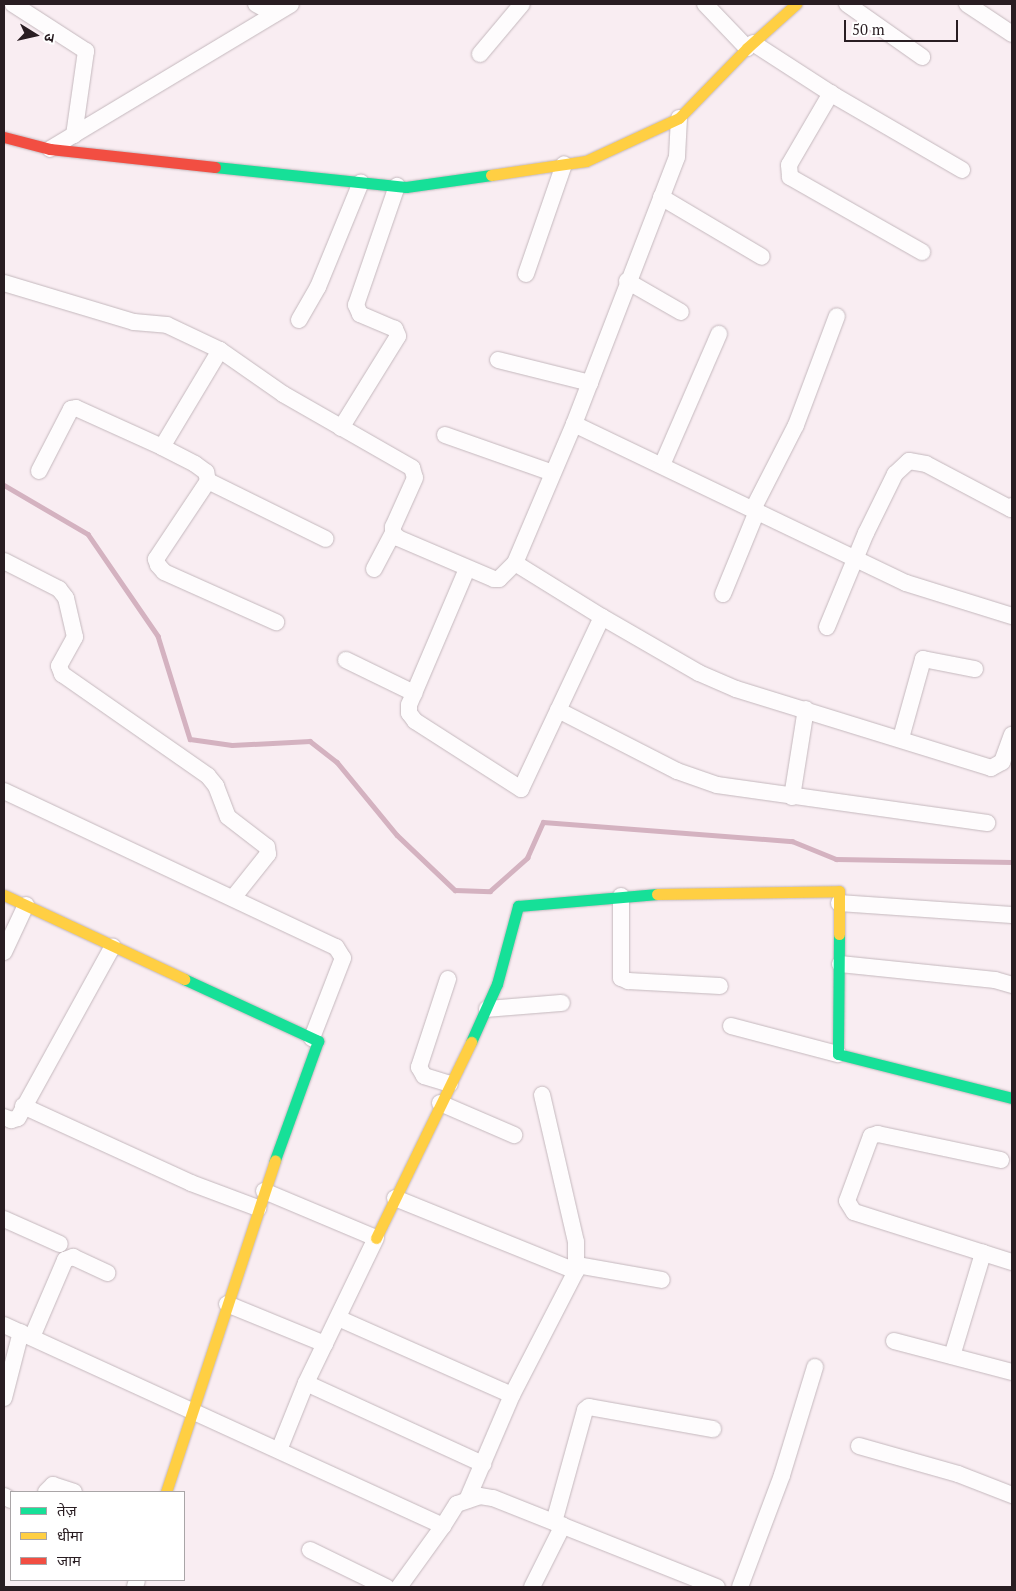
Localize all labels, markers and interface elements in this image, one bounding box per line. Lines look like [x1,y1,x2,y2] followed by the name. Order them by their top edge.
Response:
[10,10,60,60] north arrow
[846,10,960,42] scale bar
[852,19,885,39] text: 50 m
[40,32,60,43] text: उ
[10,1491,185,1581] legend
[57,1500,77,1520] text: तेज़
[57,1525,83,1545] text: धीमा
[57,1550,81,1570] text: जाम

